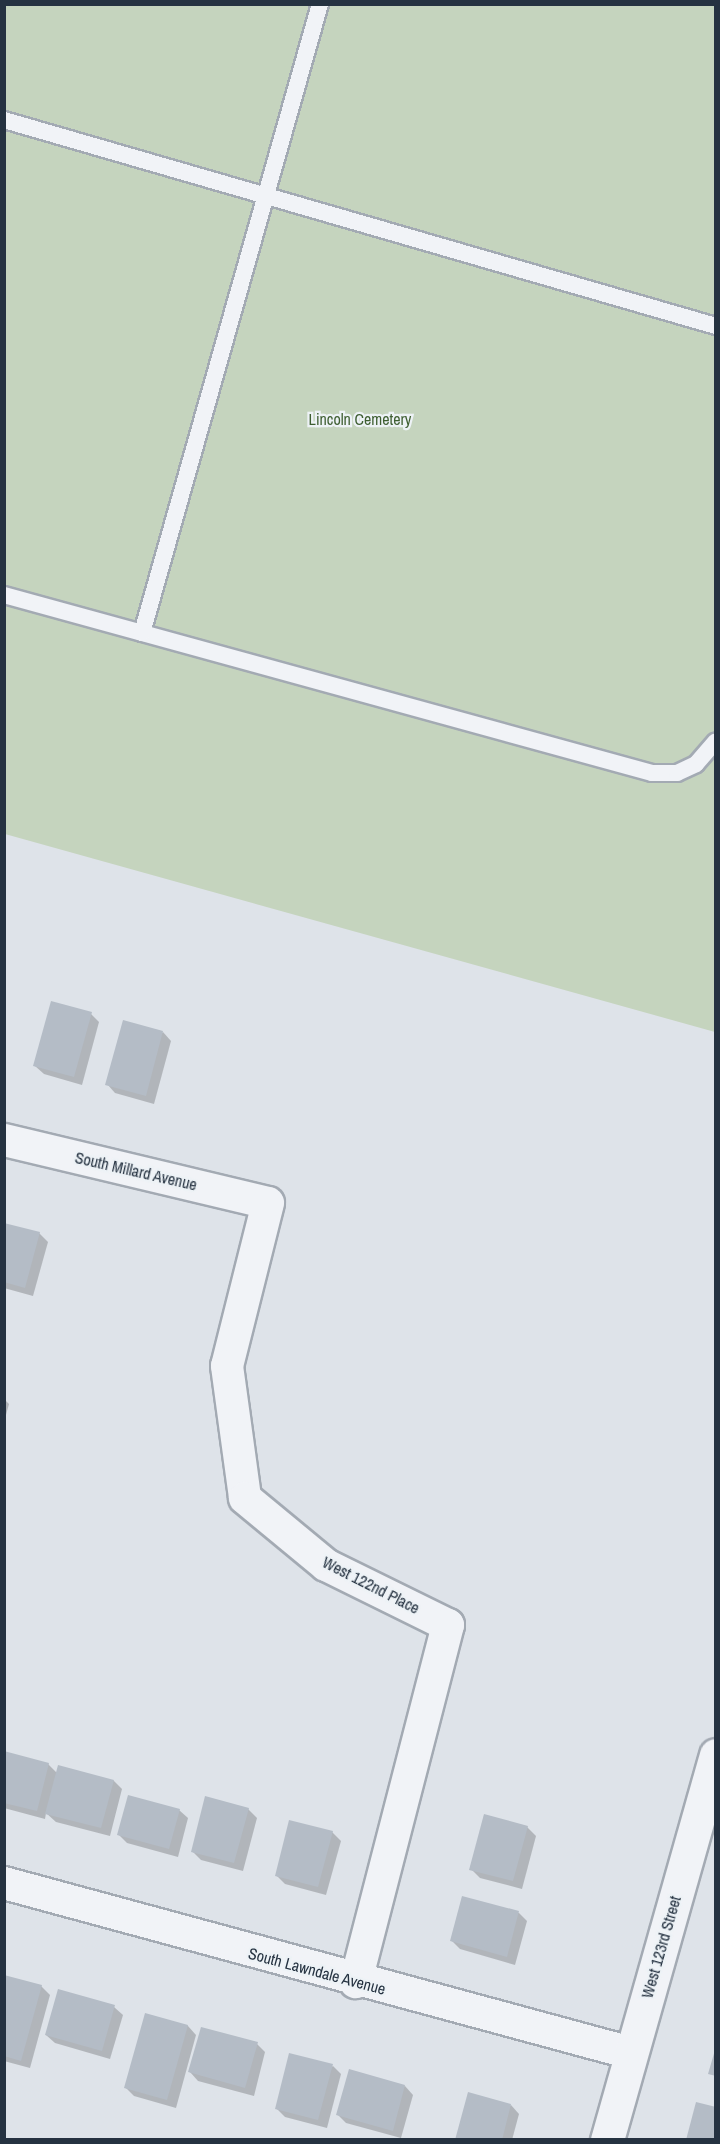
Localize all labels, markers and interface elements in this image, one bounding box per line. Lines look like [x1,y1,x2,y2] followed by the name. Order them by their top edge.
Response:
[309,409,411,429] park label: Lincoln Cemetery
[73,1148,199,1194] street label: South Millard Avenue
[319,1552,423,1618] street label: West 122nd Place
[637,1894,685,2000] street label: West 123rd Street
[246,1943,388,1999] street label: South Lawndale Avenue

